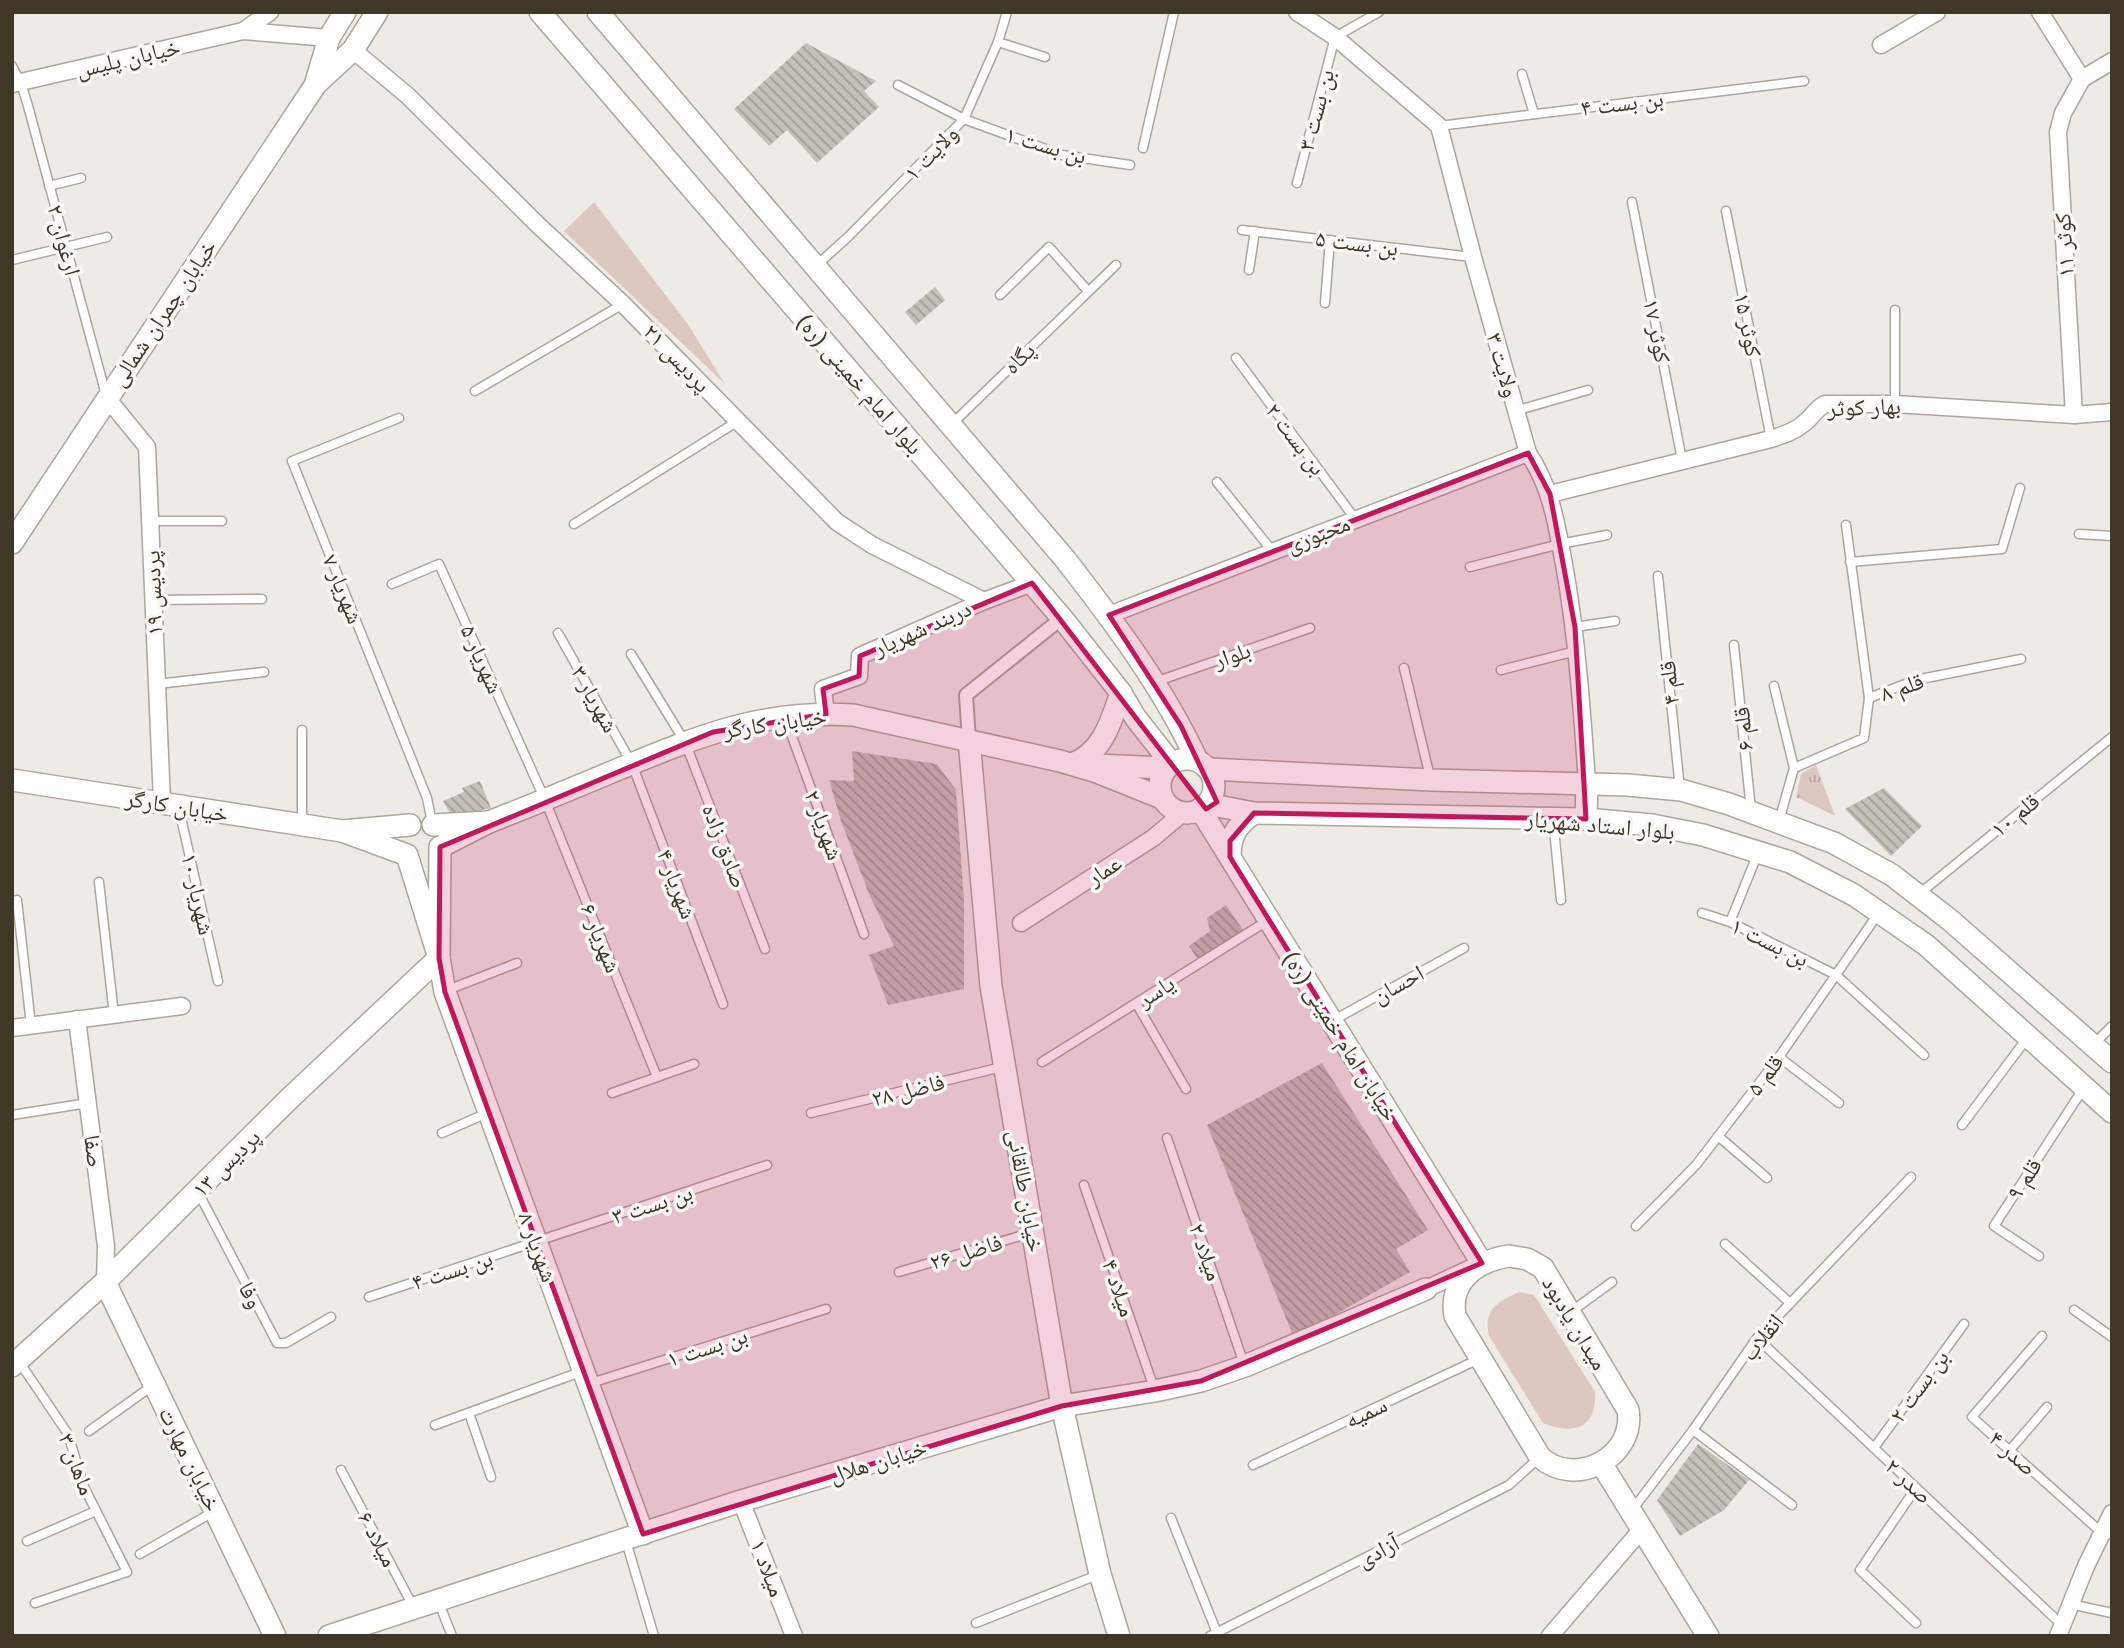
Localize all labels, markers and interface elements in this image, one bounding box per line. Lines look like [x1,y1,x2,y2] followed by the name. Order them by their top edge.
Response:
[73,33,183,84] street label: خیابان پلیس
[1293,66,1340,154] street label: بن بست ۳
[1579,85,1665,122] street label: بن بست ۴
[899,120,964,186] street label: ولایت ۱
[1002,121,1090,170] street label: بن بست ۱
[41,202,86,279] street label: ارغوان ۲
[2049,212,2079,278] street label: کوثر ۱۱
[1314,225,1400,262] street label: بن بست ۵
[105,235,222,392] street label: خیابان چمران شمالی
[1729,291,1767,360] street label: کوثر ۱۵
[1638,297,1676,366] street label: کوثر ۱۷
[790,308,928,462] street label: بلوار امام خمینی (ره)
[637,318,716,398] street label: پردیس ۲۱
[1481,330,1525,400] street label: ولایت ۳
[998,337,1041,380] street label: پگاه
[1826,393,1901,422] street label: بهار کوثر
[1260,398,1331,481] street label: بن بست ۲
[1282,510,1354,559] street label: محبوری
[139,550,169,636] street label: پردیس ۱۹
[317,551,369,628] street label: شهریار ۷
[868,595,975,662] street label: دربند شهریار
[455,621,509,698] street label: شهریار ۵
[1209,637,1254,674] street label: بلوار
[1654,659,1687,706] street label: قلم ۴
[566,661,624,737] street label: شهریار ۳
[1877,668,1928,709] street label: قلم ۸
[721,703,828,744] street label: خیابان کارگر
[1728,705,1761,752] street label: قلم ۶
[123,785,230,828] street label: خیابان کارگر
[799,786,849,864] street label: شهریار ۲
[1986,788,2046,845] street label: قلم ۱۰
[696,800,753,892] street label: صادق زاده
[1523,805,1676,845] street label: بلوار استاد شهریار
[652,845,702,923] street label: شهریار ۴
[1081,849,1126,891] street label: عمار
[176,851,220,937] street label: شهریار ۱۰
[575,900,627,977] street label: شهریار ۶
[1726,912,1813,973] street label: بن بست ۱
[1276,946,1404,1127] street label: خیابان امام خمینی (ره)
[1368,959,1429,1009] street label: احسان
[1132,970,1179,1013] street label: یاسر
[1741,1050,1791,1102] street label: قلم ۵
[869,1068,947,1113] street label: فاضل ۲۸
[187,1124,266,1203] street label: پردیس ۱۳
[1001,1128,1050,1254] street label: خیابان طالقانی
[79,1133,109,1169] street label: صفا
[2001,1153,2049,1206] street label: قلم ۹
[608,1179,696,1230] street label: بن بست ۳
[513,1208,563,1286] street label: شهریار ۸
[1184,1220,1228,1284] street label: میلاد ۲
[927,1229,1006,1276] street label: فاضل ۲۶
[408,1245,496,1296] street label: بن بست ۴
[1097,1256,1141,1320] street label: میلاد ۴
[1536,1271,1613,1375] street label: میدان یادبود
[233,1277,269,1313] street label: وفا
[1735,1308,1789,1366] street label: انقلاب
[663,1322,751,1373] street label: بن بست ۱
[1884,1345,1955,1428] street label: بن بست ۲
[1341,1391,1391,1433] street label: سمیه
[153,1403,226,1516] street label: خیابان مهارت
[1984,1425,2042,1481] street label: صدر ۴
[52,1429,101,1499] street label: ماهان ۳
[826,1434,930,1489] street label: خیابان هلال
[1880,1453,1938,1509] street label: صدر ۲
[352,1507,403,1571] street label: میلاد ۶
[1353,1529,1405,1573] street label: آزادی
[745,1536,791,1600] street label: میلاد ۱

